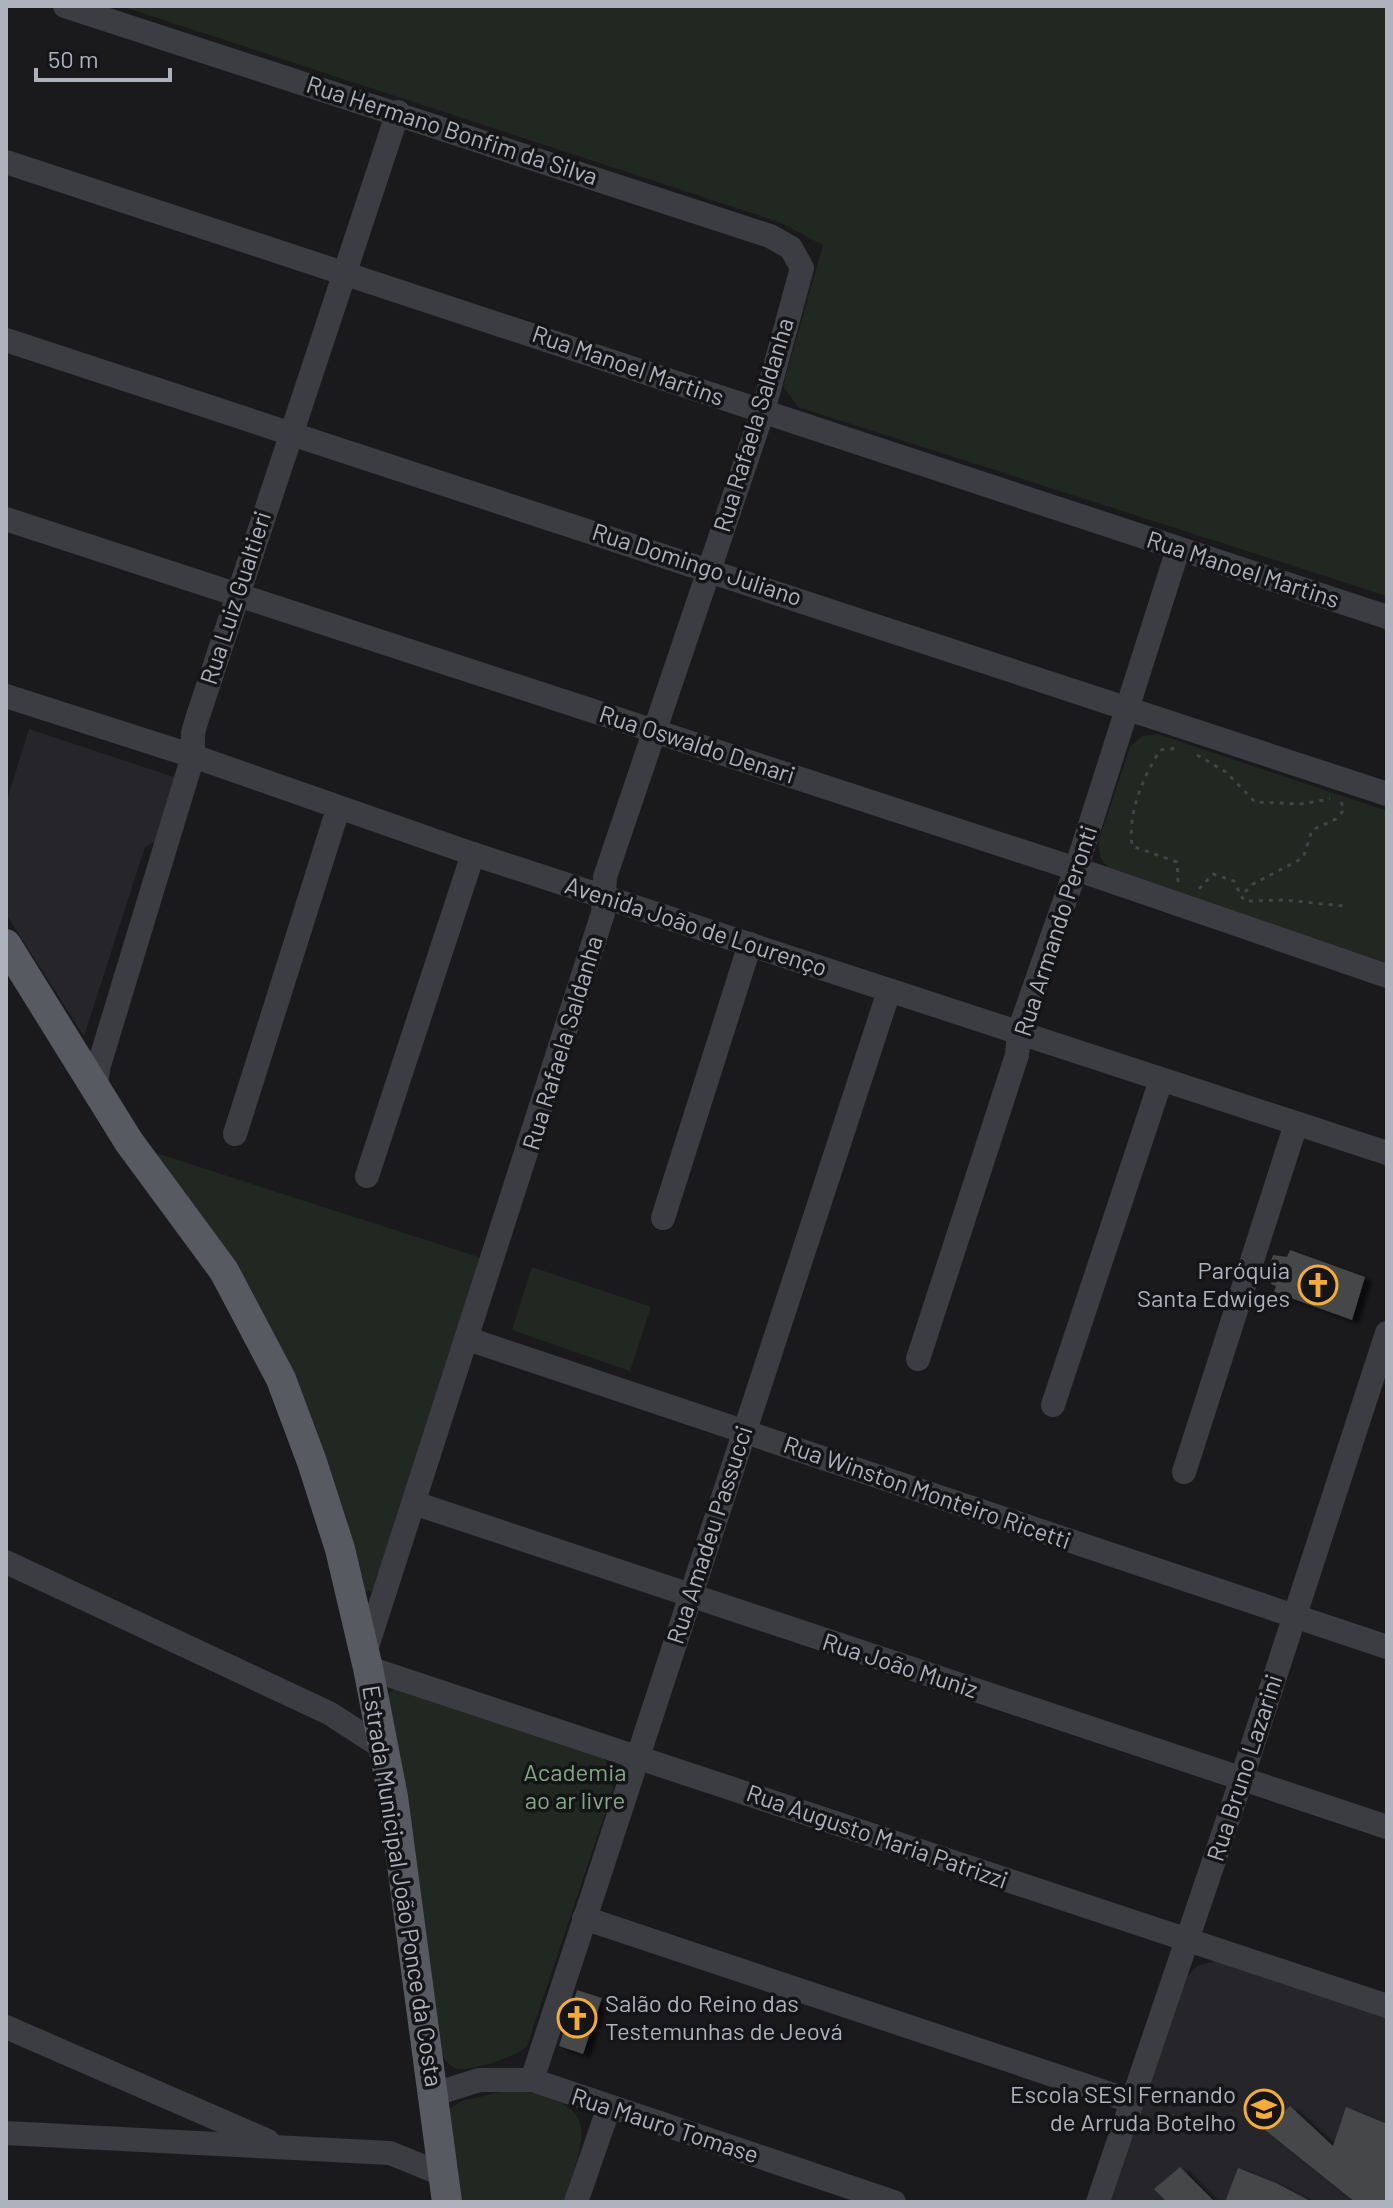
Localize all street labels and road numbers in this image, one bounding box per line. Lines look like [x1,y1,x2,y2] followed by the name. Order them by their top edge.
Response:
[303,69,602,190] street label: Rua Hermano Bonfim da Silva
[706,314,799,535] street label: Rua Rafaela Saldanha
[529,318,728,411] street label: Rua Manoel Martins
[193,507,276,688] street label: Rua Luiz Gualtieri
[589,516,806,611] street label: Rua Domingo Juliano
[1143,524,1343,613] street label: Rua Manoel Martins
[596,698,799,789] street label: Rua Oswaldo Denari
[1007,822,1102,1040] street label: Rua Armando Peronti
[562,869,831,982] street label: Avenida João de Lourenço
[515,932,608,1153] street label: Rua Rafaela Saldanha
[660,1422,758,1647] street label: Rua Amadeu Passucci
[780,1429,1075,1554] street label: Rua Winston Monteiro Ricetti
[819,1626,982,1703] street label: Rua João Muniz
[1200,1670,1287,1865] street label: Rua Bruno Lazarini
[357,1683,450,2089] street label: Estrada Municipal João Ponce da Costa
[743,1777,1012,1894] street label: Rua Augusto Maria Patrizzi
[568,2081,763,2168] street label: Rua Mauro Tomase

